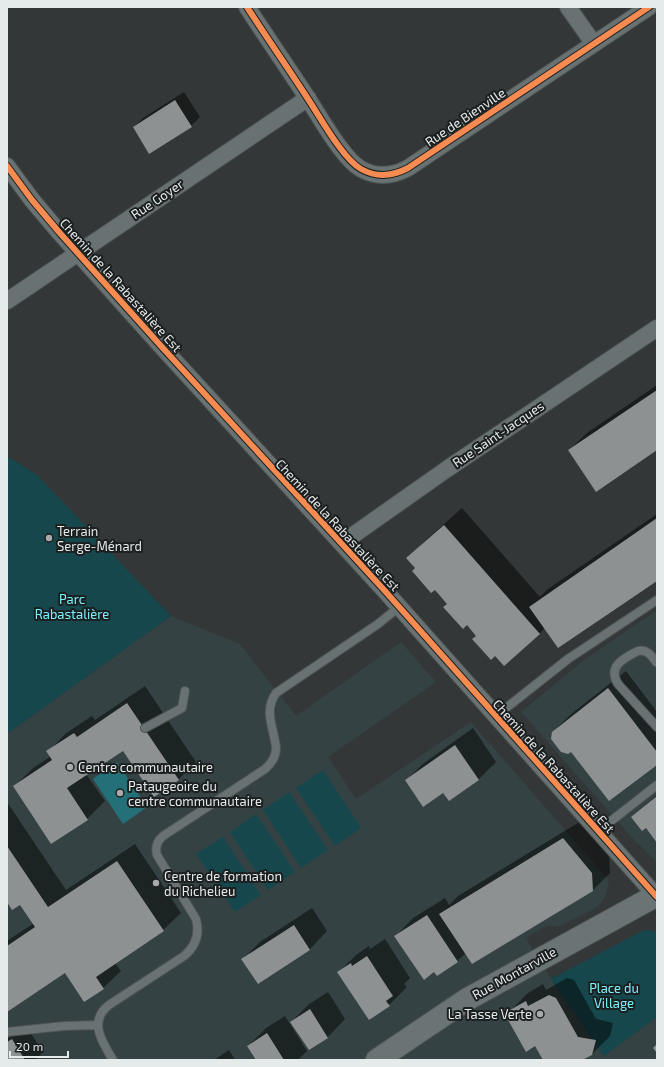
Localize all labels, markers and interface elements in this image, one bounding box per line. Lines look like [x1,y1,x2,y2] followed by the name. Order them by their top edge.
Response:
[422,84,508,150] street label: Rue de Bienville
[128,176,186,222] street label: Rue Goyer
[57,215,185,355] street label: Chemin de la Rabastalière Est
[449,397,547,471] street label: Rue Saint-Jacques
[273,456,403,594] street label: Chemin de la Rabastalière Est
[57,523,142,554] place label: Terrain Serge-Ménard
[44,533,54,543] marker: Terrain Serge-Ménard
[35,591,109,622] park label: Parc Rabastalière
[490,696,618,836] street label: Chemin de la Rabastalière Est
[78,759,213,775] place label: Centre communautaire
[65,762,75,772] marker: Centre communautaire
[128,778,262,809] place label: Pataugeoire du centre communautaire
[115,788,125,798] marker: Pataugeoire du centre communautaire
[164,868,282,899] place label: Centre de formation du Richelieu
[151,878,161,888] marker: Centre de formation du Richelieu
[469,943,559,1003] street label: Rue Montarville
[589,980,639,1011] park label: Place du Village
[448,1006,532,1022] place label: La Tasse Verte
[535,1009,545,1019] marker: La Tasse Verte
[10,1033,68,1059] scale bar
[16,1039,43,1053] text: 20 m

